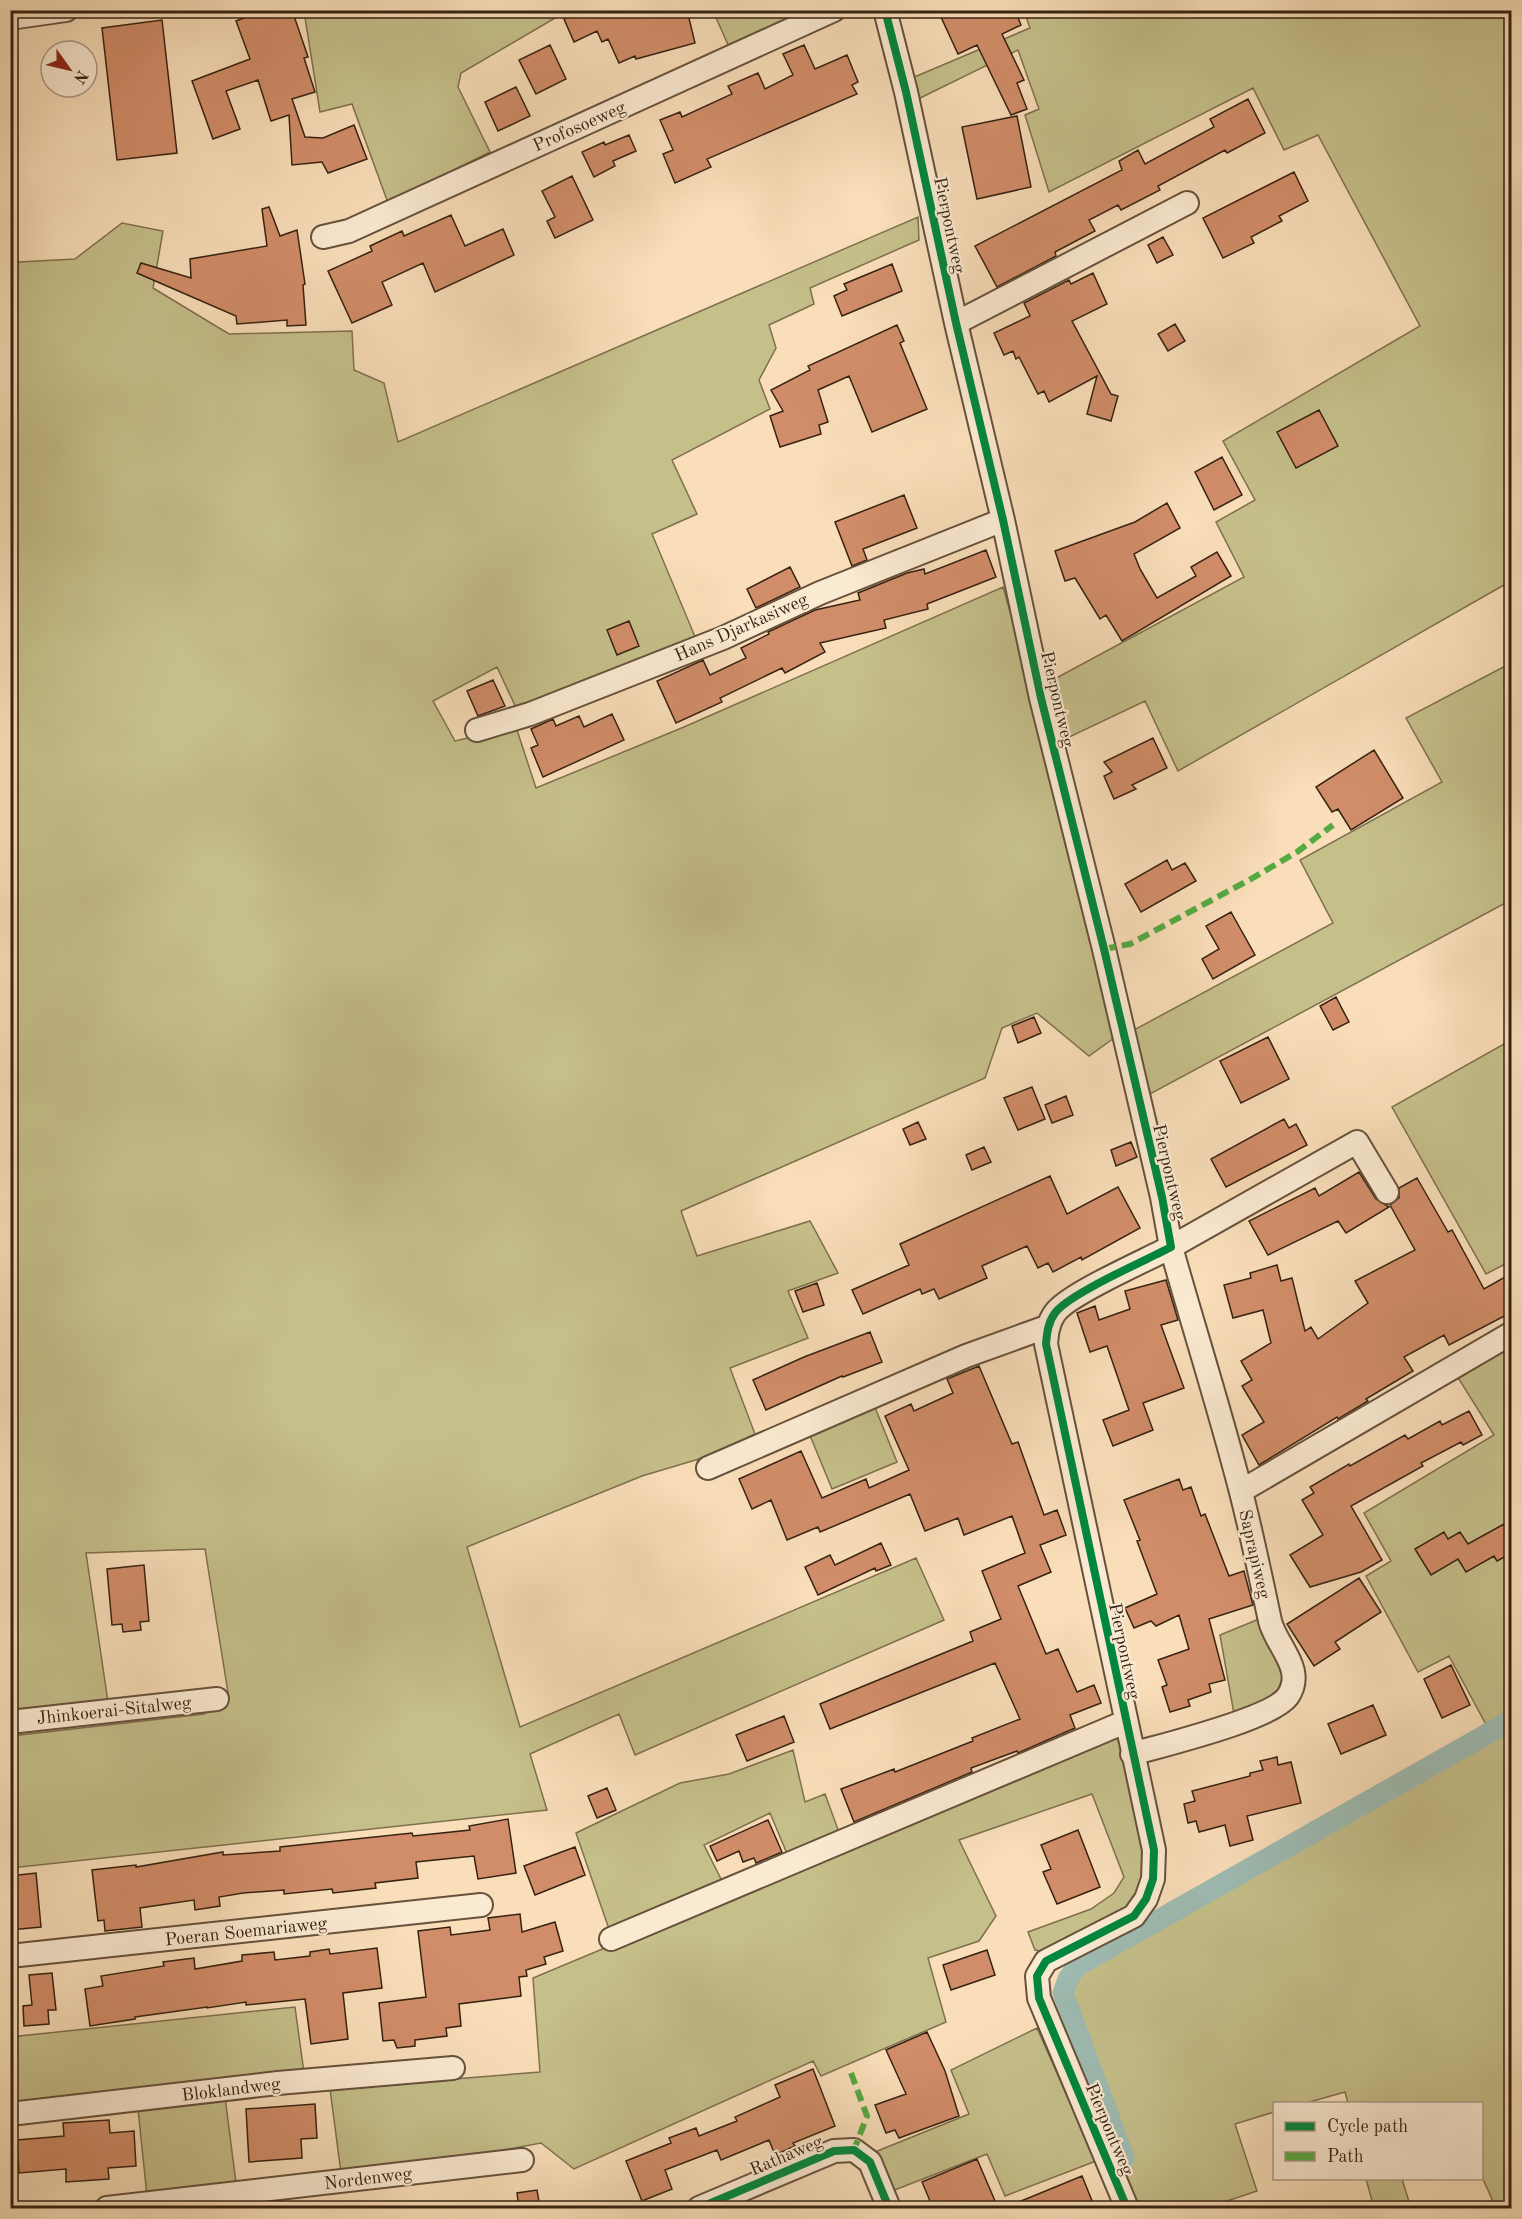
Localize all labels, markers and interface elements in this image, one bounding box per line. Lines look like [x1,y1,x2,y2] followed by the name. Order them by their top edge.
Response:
[39,39,99,99] north arrow
[69,67,90,86] text: N
[530,98,629,155] street label: Profosoeweg
[930,175,968,275] street label: Pierpontweg
[672,590,811,665] street label: Hans Djarkasiweg
[1037,649,1077,749] street label: Pierpontweg
[1149,1122,1189,1222] street label: Pierpontweg
[1235,1508,1273,1601] street label: Saprapiweg
[1105,1601,1143,1701] street label: Pierpontweg
[36,1694,193,1728] street label: Jhinkoerai-Sitalweg
[164,1915,328,1949] street label: Poeran Soemariaweg
[181,2075,282,2105] street label: Bloklandweg
[1082,2081,1137,2178] street label: Pierpontweg
[1273,2102,1483,2180] legend
[1327,2118,1408,2136] text: Cycle path
[747,2132,826,2179] street label: Rathaweg
[1327,2148,1364,2166] text: Path
[323,2165,413,2193] street label: Nordenweg

